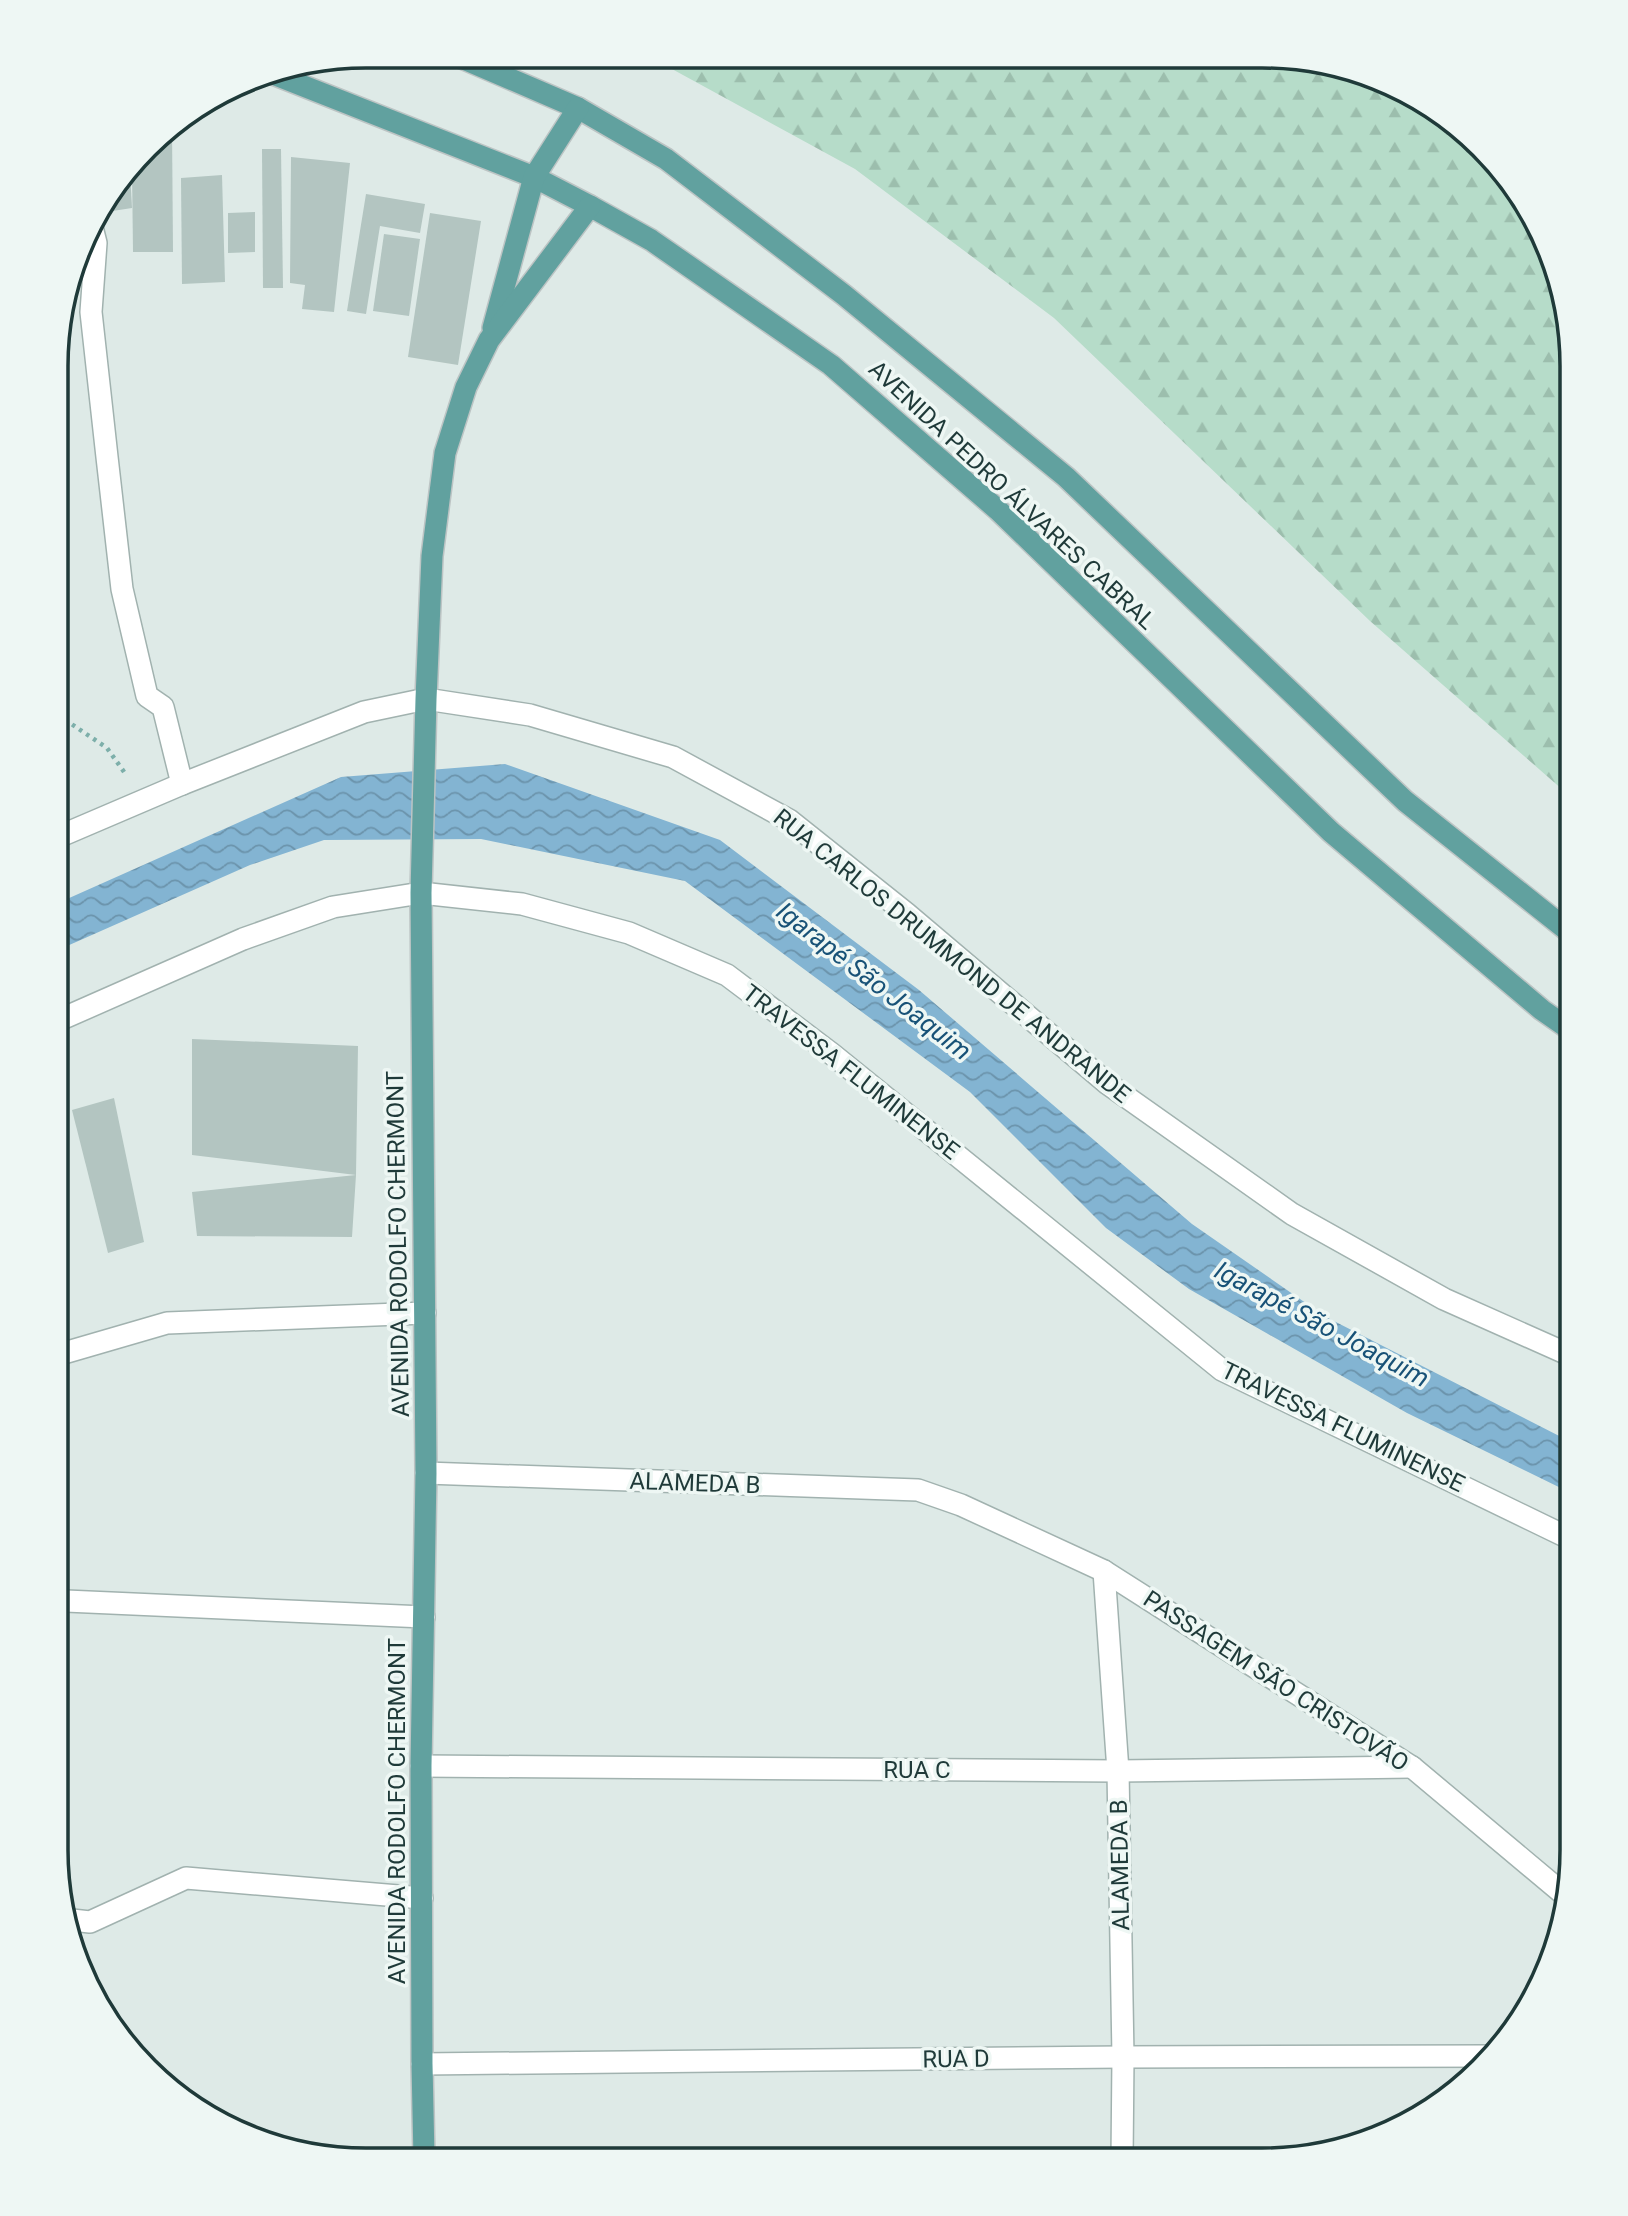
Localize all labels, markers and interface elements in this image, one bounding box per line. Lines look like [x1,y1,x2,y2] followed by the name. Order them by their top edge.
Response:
[863,355,1161,635] street label: AVENIDA PEDRO ÁLVARES CABRAL
[768,803,1136,1109] street label: RUA CARLOS DRUMMOND DE ANDRANDE
[771,896,977,1066] water label: Igarapé São Joaquim
[737,979,965,1165] street label: TRAVESSA FLUMINENSE
[381,1071,415,1417] street label: AVENIDA RODOLFO CHERMONT
[1210,1255,1434,1393] water label: Igarapé São Joaquim
[1217,1356,1469,1498] street label: TRAVESSA FLUMINENSE
[629,1467,761,1499] street label: ALAMEDA B
[1138,1585,1414,1777] street label: PASSAGEM SÃO CRISTOVÃO
[383,1638,411,1984] street label: AVENIDA RODOLFO CHERMONT
[883,1756,951,1784] street label: RUA C
[1105,1799,1135,1931] street label: ALAMEDA B
[922,2044,990,2074] street label: RUA D

